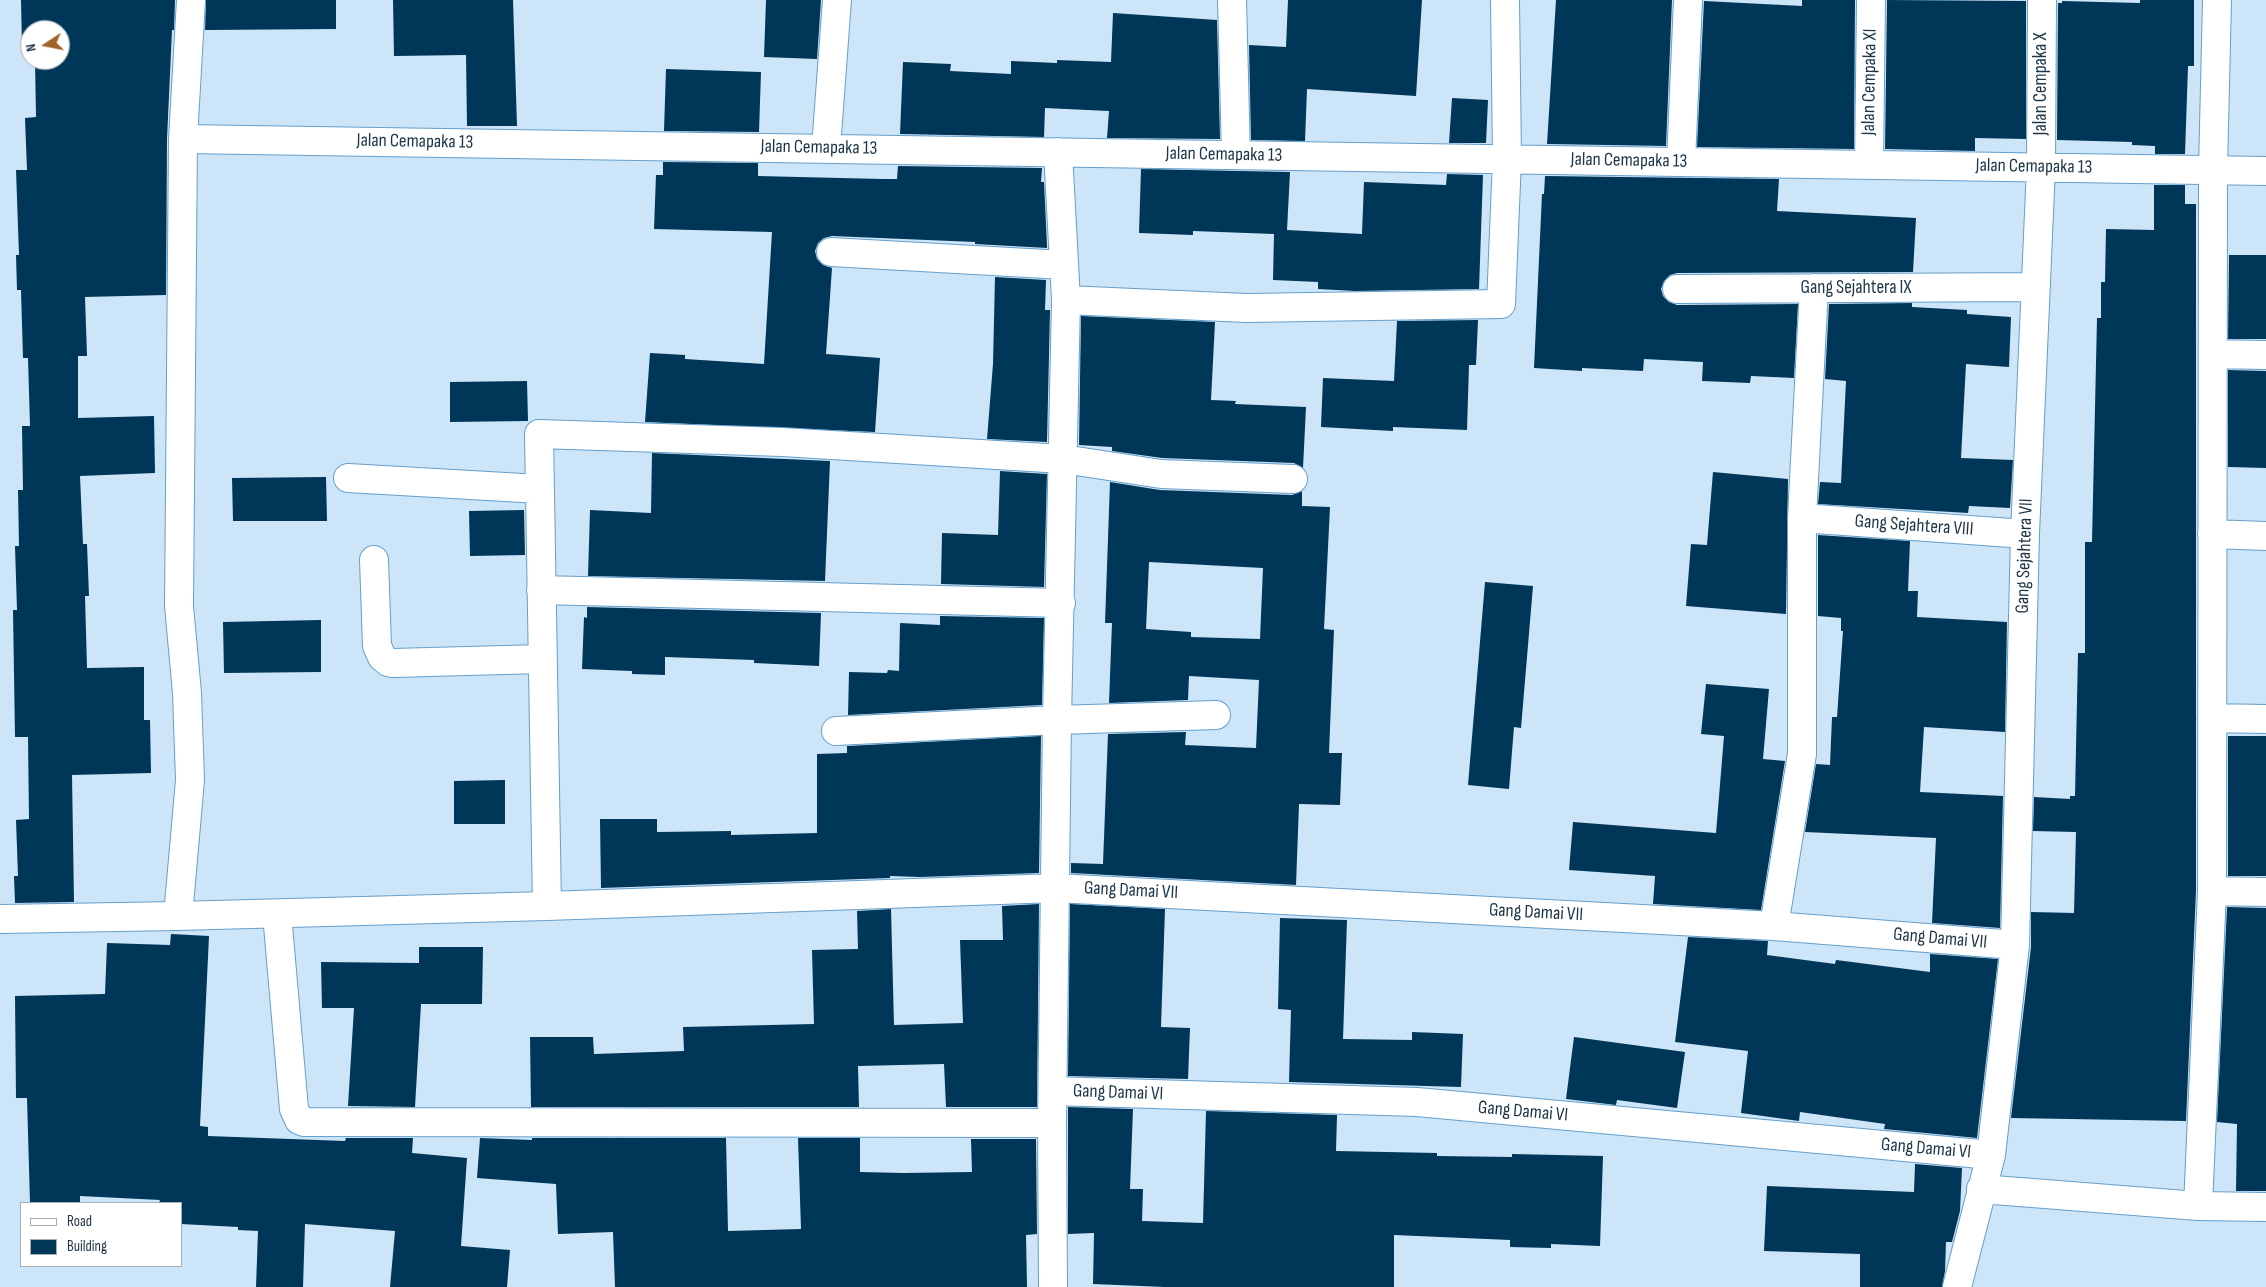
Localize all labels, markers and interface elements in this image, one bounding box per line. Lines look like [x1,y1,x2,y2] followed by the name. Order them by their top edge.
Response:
[20,20,70,70] north arrow
[1858,28,1882,136] street label: Jalan Cempaka XI
[2030,33,2052,135] street label: Jalan Cempaka X
[22,42,40,53] text: N
[356,130,474,154] street label: Jalan Cemapaka 13
[760,136,878,160] street label: Jalan Cemapaka 13
[1165,143,1283,167] street label: Jalan Cemapaka 13
[1570,149,1688,173] street label: Jalan Cemapaka 13
[1975,155,2093,179] street label: Jalan Cemapaka 13
[1801,277,1911,299] street label: Gang Sejahtera IX
[2012,498,2038,614] street label: Gang Sejahtera VII
[1854,510,1974,542] street label: Gang Sejahtera VIII
[1083,877,1179,905] street label: Gang Damai VII
[1488,899,1584,927] street label: Gang Damai VII
[1892,924,1988,954] street label: Gang Damai VII
[1072,1080,1164,1106] street label: Gang Damai VI
[1477,1097,1569,1127] street label: Gang Damai VI
[1880,1134,1972,1164] street label: Gang Damai VI
[20,1202,182,1267] legend
[67,1212,92,1231] text: Road
[67,1237,107,1256] text: Building

